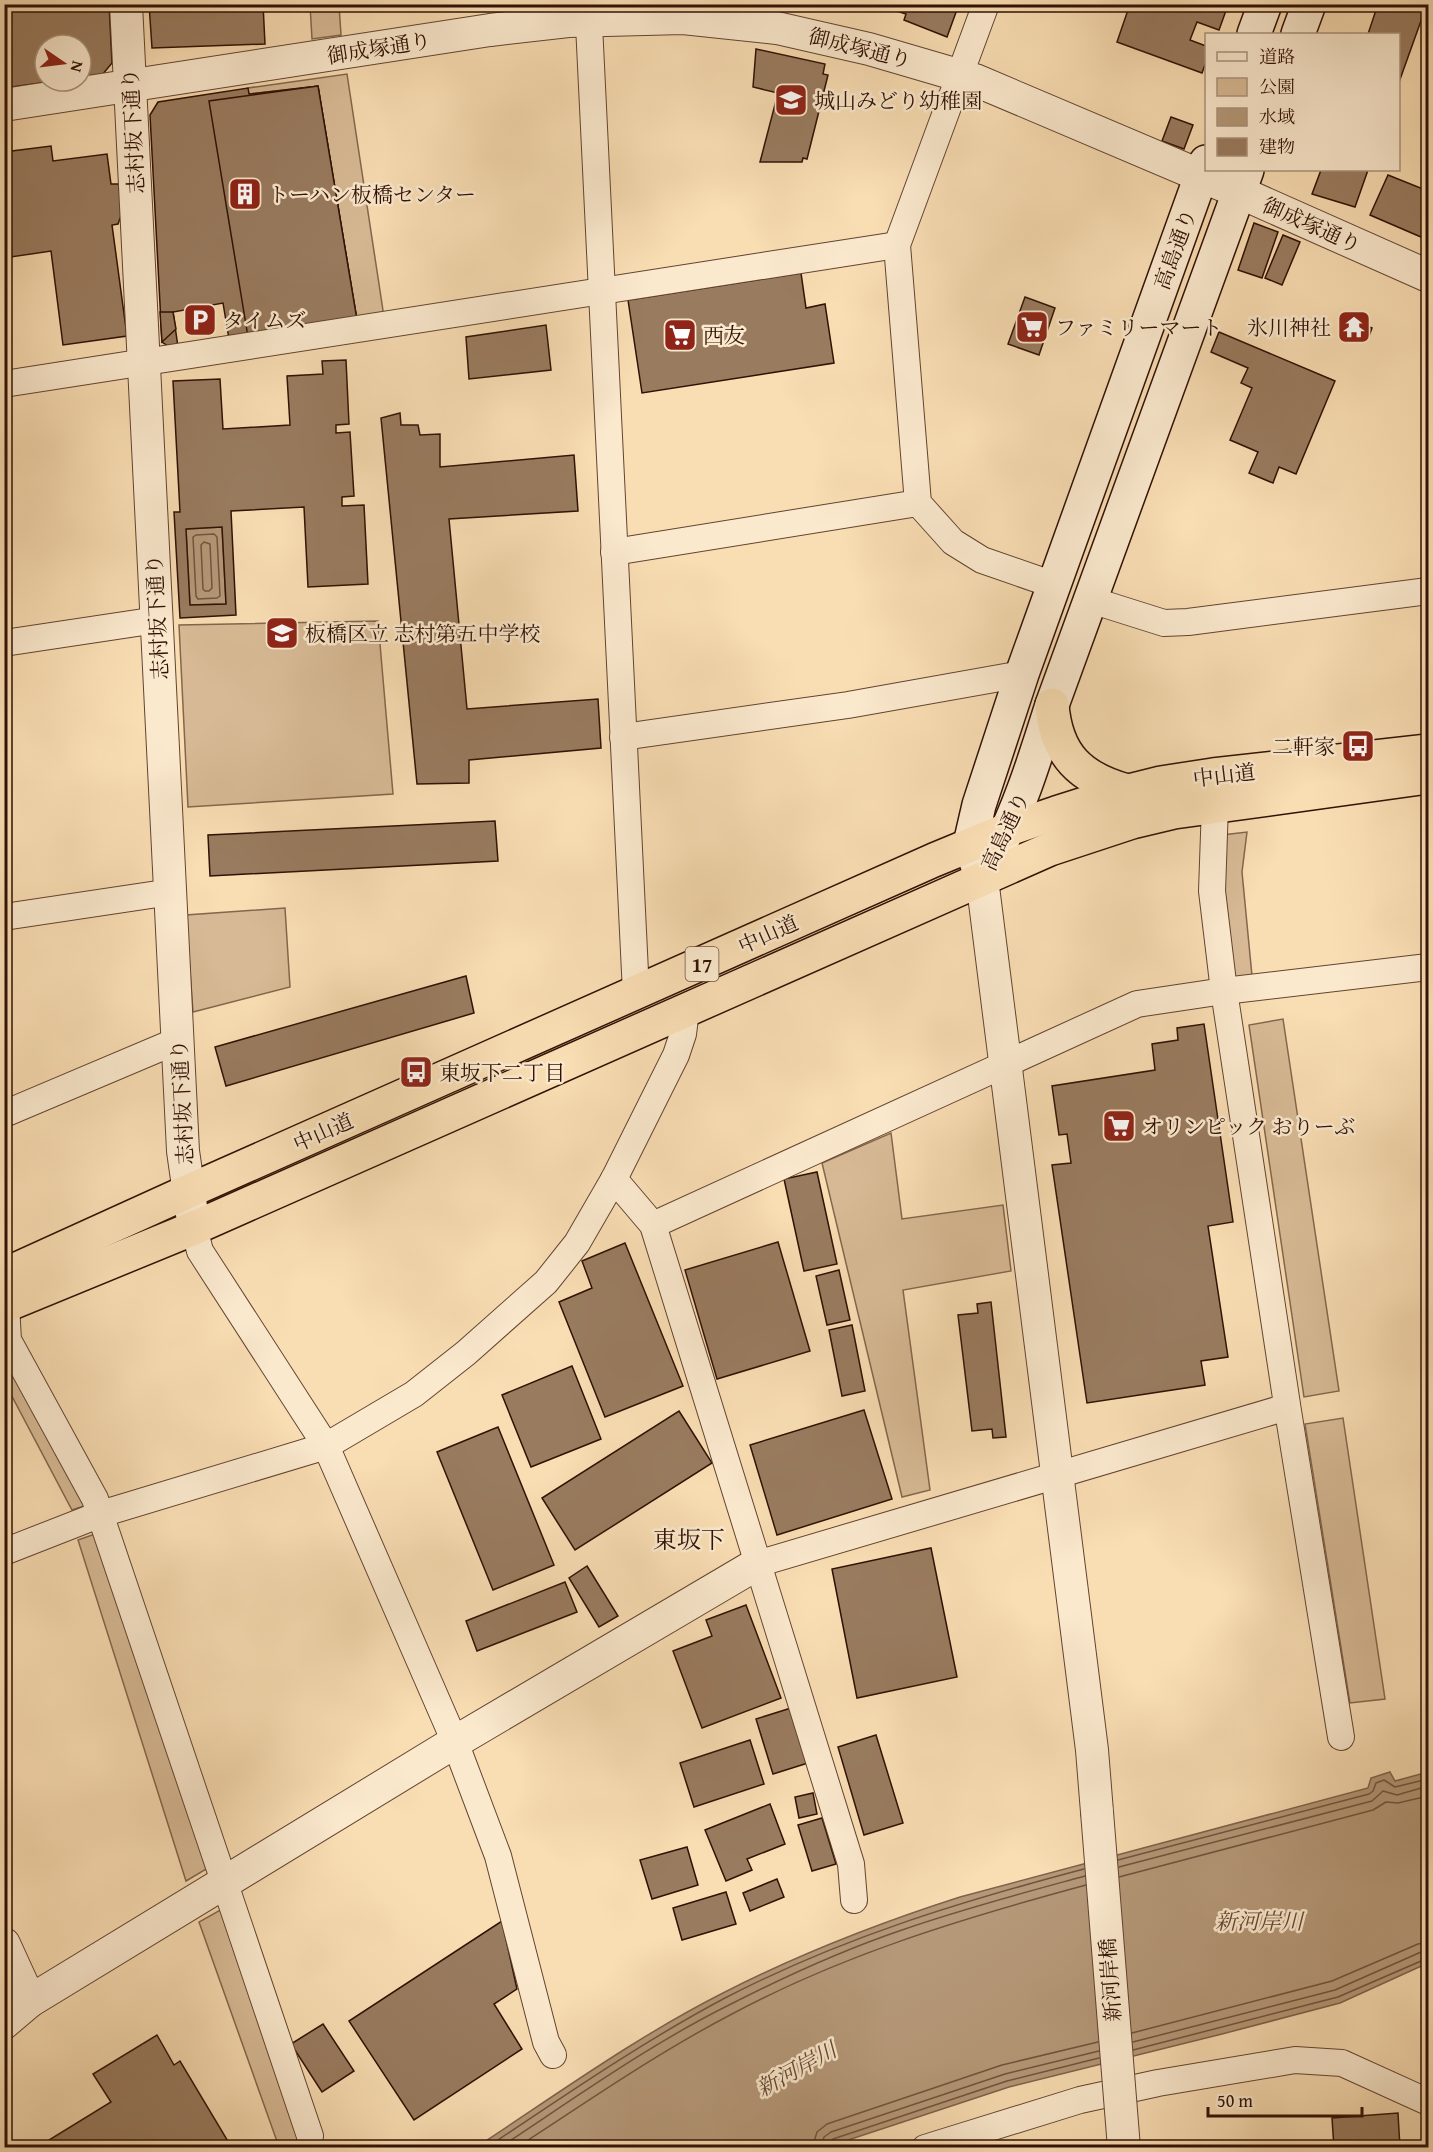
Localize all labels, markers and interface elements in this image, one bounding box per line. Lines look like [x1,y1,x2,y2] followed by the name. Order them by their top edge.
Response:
[805,20,915,76] street label: 御成塚通り
[325,24,433,72] street label: 御成塚通り
[33,33,93,93] north arrow
[1205,33,1400,171] legend
[1259,43,1295,70] text: 道路
[65,59,90,75] text: N
[114,67,152,195] street label: 志村坂下通り
[1259,73,1295,100] text: 公園
[773,82,809,118] school or university icon: 城山みどり幼稚園
[814,85,982,116] place label: 城山みどり幼稚園
[1259,103,1295,130] text: 水域
[1259,133,1295,160] text: 建物
[227,176,263,212] building icon: トーハン板橋センター
[268,179,476,210] place label: トーハン板橋センター
[1258,189,1366,261] street label: 御成塚通り
[1146,204,1204,294] street label: 高島通り
[182,302,218,338] parking icon: タイムズ
[223,305,307,336] place label: タイムズ
[1014,309,1050,345] supermarket icon: ファミリーマート
[1336,309,1372,345] temple icon: 氷川神社
[1055,312,1223,343] place label: ファミリーマート
[1247,312,1331,343] place label: 氷川神社
[662,317,698,353] supermarket icon: 西友
[703,320,745,351] place label: 西友
[138,553,176,681] street label: 志村坂下通り
[264,615,300,651] school or university icon: 板橋区立 志村第五中学校
[305,618,541,649] place label: 板橋区立 志村第五中学校
[1340,728,1376,764] bus stop icon: 二軒家
[1272,731,1335,762] place label: 二軒家
[1191,756,1257,794] street label: 中山道
[973,786,1037,876] street label: 高島通り
[733,907,803,961] street label: 中山道
[686,947,718,981] road number: 17
[163,1038,201,1166] street label: 志村坂下通り
[398,1054,434,1090] bus stop icon: 東坂下二丁目
[439,1057,565,1088] place label: 東坂下二丁目
[288,1105,358,1159] street label: 中山道
[1101,1108,1137,1144] supermarket icon: オリンピック おりーぶ
[1142,1111,1355,1142] place label: オリンピック おりーぶ
[653,1522,725,1557] district label: 東坂下
[1215,1905,1305,1937] water label: 新河岸川
[1092,1937,1128,2023] street label: 新河岸橋
[750,2033,844,2104] water label: 新河岸川
[1208,2080,1362,2118] scale bar
[1217,2087,1253,2114] text: 50 m

